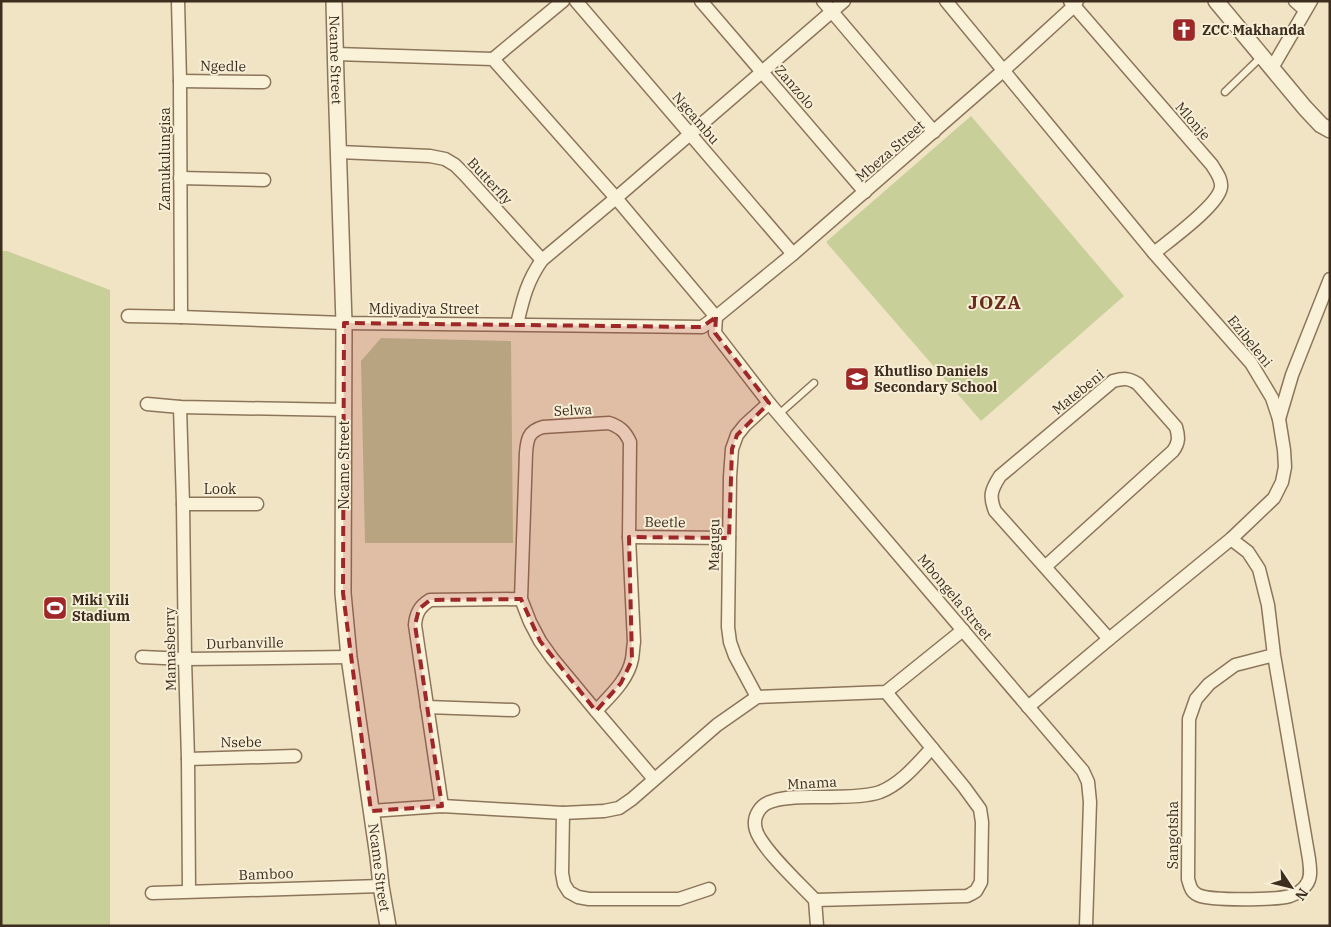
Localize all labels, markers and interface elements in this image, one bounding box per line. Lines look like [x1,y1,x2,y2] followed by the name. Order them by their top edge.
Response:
[325,15,346,105] street label: Ncame Street
[1171,17,1197,43] church icon: ZCC Makhanda
[1202,21,1305,39] place label: ZCC Makhanda
[200,57,246,75] street label: Ngedle
[771,61,819,113] street label: Zanzolo
[668,88,724,148] street label: Ngcambu
[1171,98,1215,144] street label: Mlonje
[156,107,174,211] street label: Zamukulungisa
[852,116,928,186] street label: Mbeza Street
[464,154,517,209] street label: Butterfly
[968,290,1022,314] district label: JOZA
[369,300,479,318] street label: Mdiyadiya Street
[1224,311,1276,371] street label: Ezibeleni
[874,362,998,396] place label: Khutliso Daniels Secondary School
[844,366,870,392] school or university icon: Khutliso Daniels Secondary School
[1048,366,1108,418] street label: Matebeni
[553,400,593,420] street label: Selwa
[335,420,353,510] street label: Ncame Street
[204,480,237,498] street label: Look
[644,513,686,531] street label: Beetle
[705,518,723,571] street label: Magugu
[914,550,996,644] street label: Mbongela Street
[72,591,131,625] place label: Miki Yili Stadium
[42,595,68,621] sports icon: Miki Yili Stadium
[160,606,180,691] street label: Mamasberry
[206,633,284,653] street label: Durbanville
[220,733,262,751] street label: Nsebe
[787,773,838,793] street label: Mnama
[1164,800,1182,869] street label: Sangotsha
[364,822,394,913] street label: Ncame Street
[1266,862,1316,912] north arrow
[238,864,294,884] street label: Bamboo
[1291,885,1312,904] text: N

